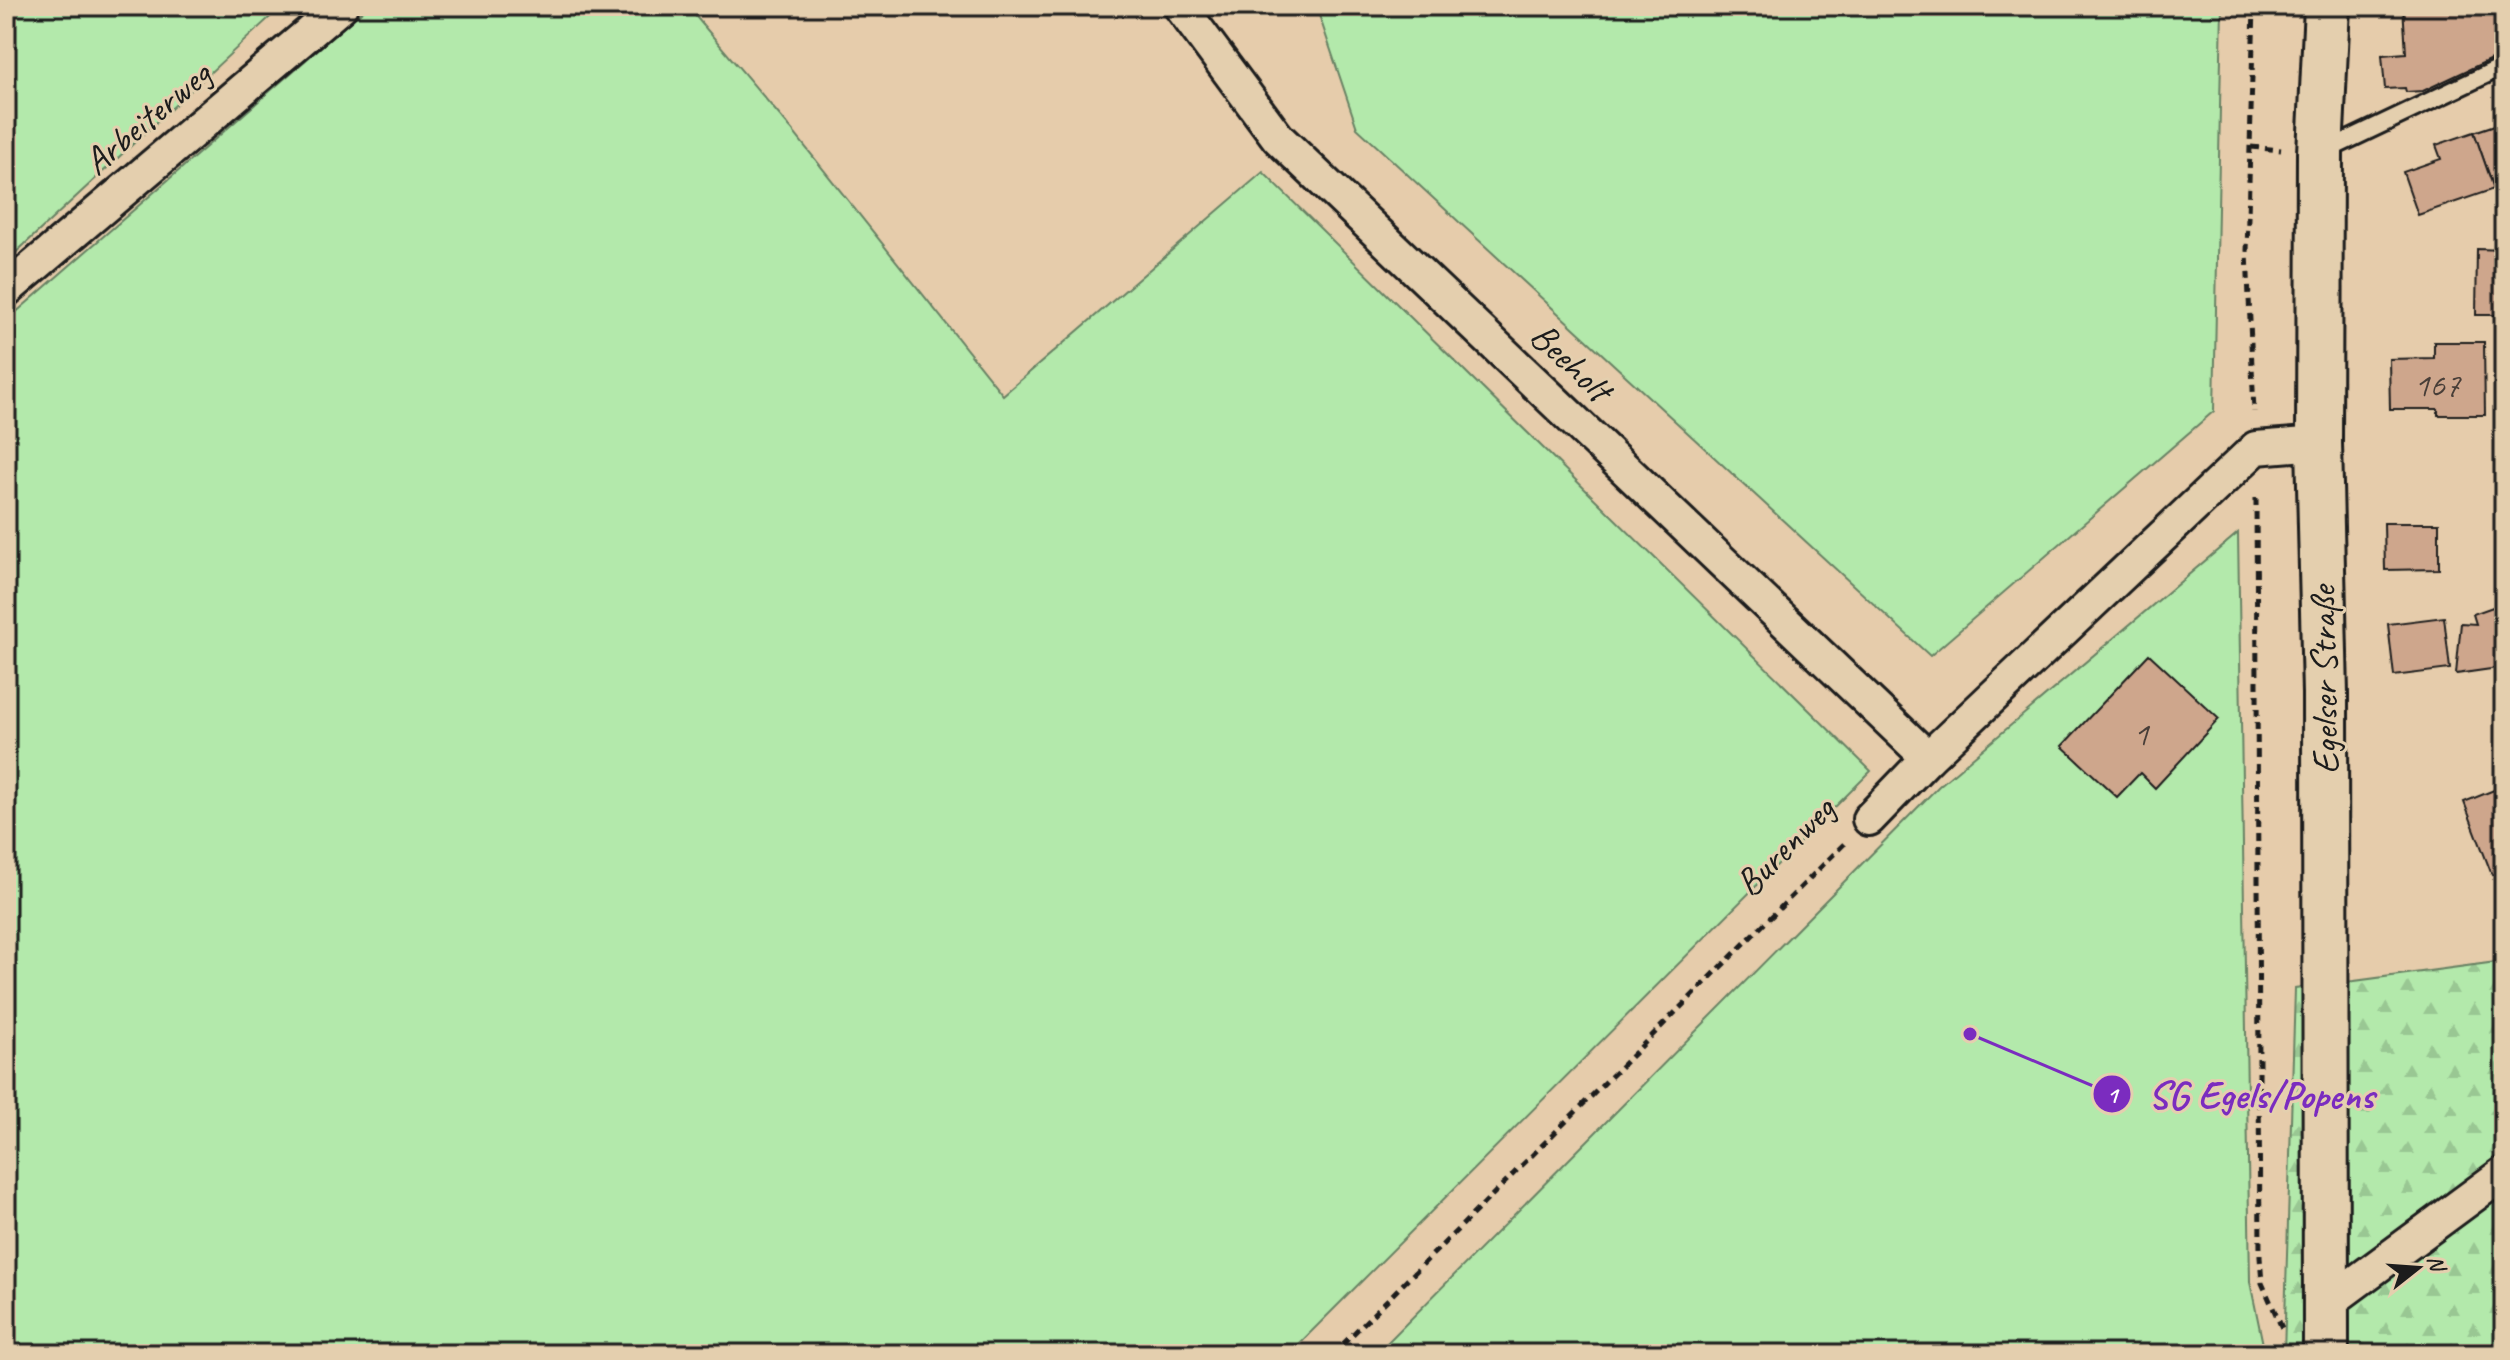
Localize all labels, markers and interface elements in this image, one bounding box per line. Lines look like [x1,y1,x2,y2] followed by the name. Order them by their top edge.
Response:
[73,49,222,185] street label: Arbeiterweg
[1521,312,1625,415] street label: Beeholt
[2414,363,2462,406] house number: 167
[2299,583,2349,775] street label: Egelser Straße
[2133,712,2150,755] house number: 1
[1725,785,1846,906] street label: Burenweg
[2092,1062,2390,1126] callout: SG Egels/Popens
[2148,1070,2378,1120] text: SG Egels/Popens
[2107,1080,2121,1110] text: 1
[2378,1228,2458,1308] north arrow
[2421,1252,2453,1276] text: N

